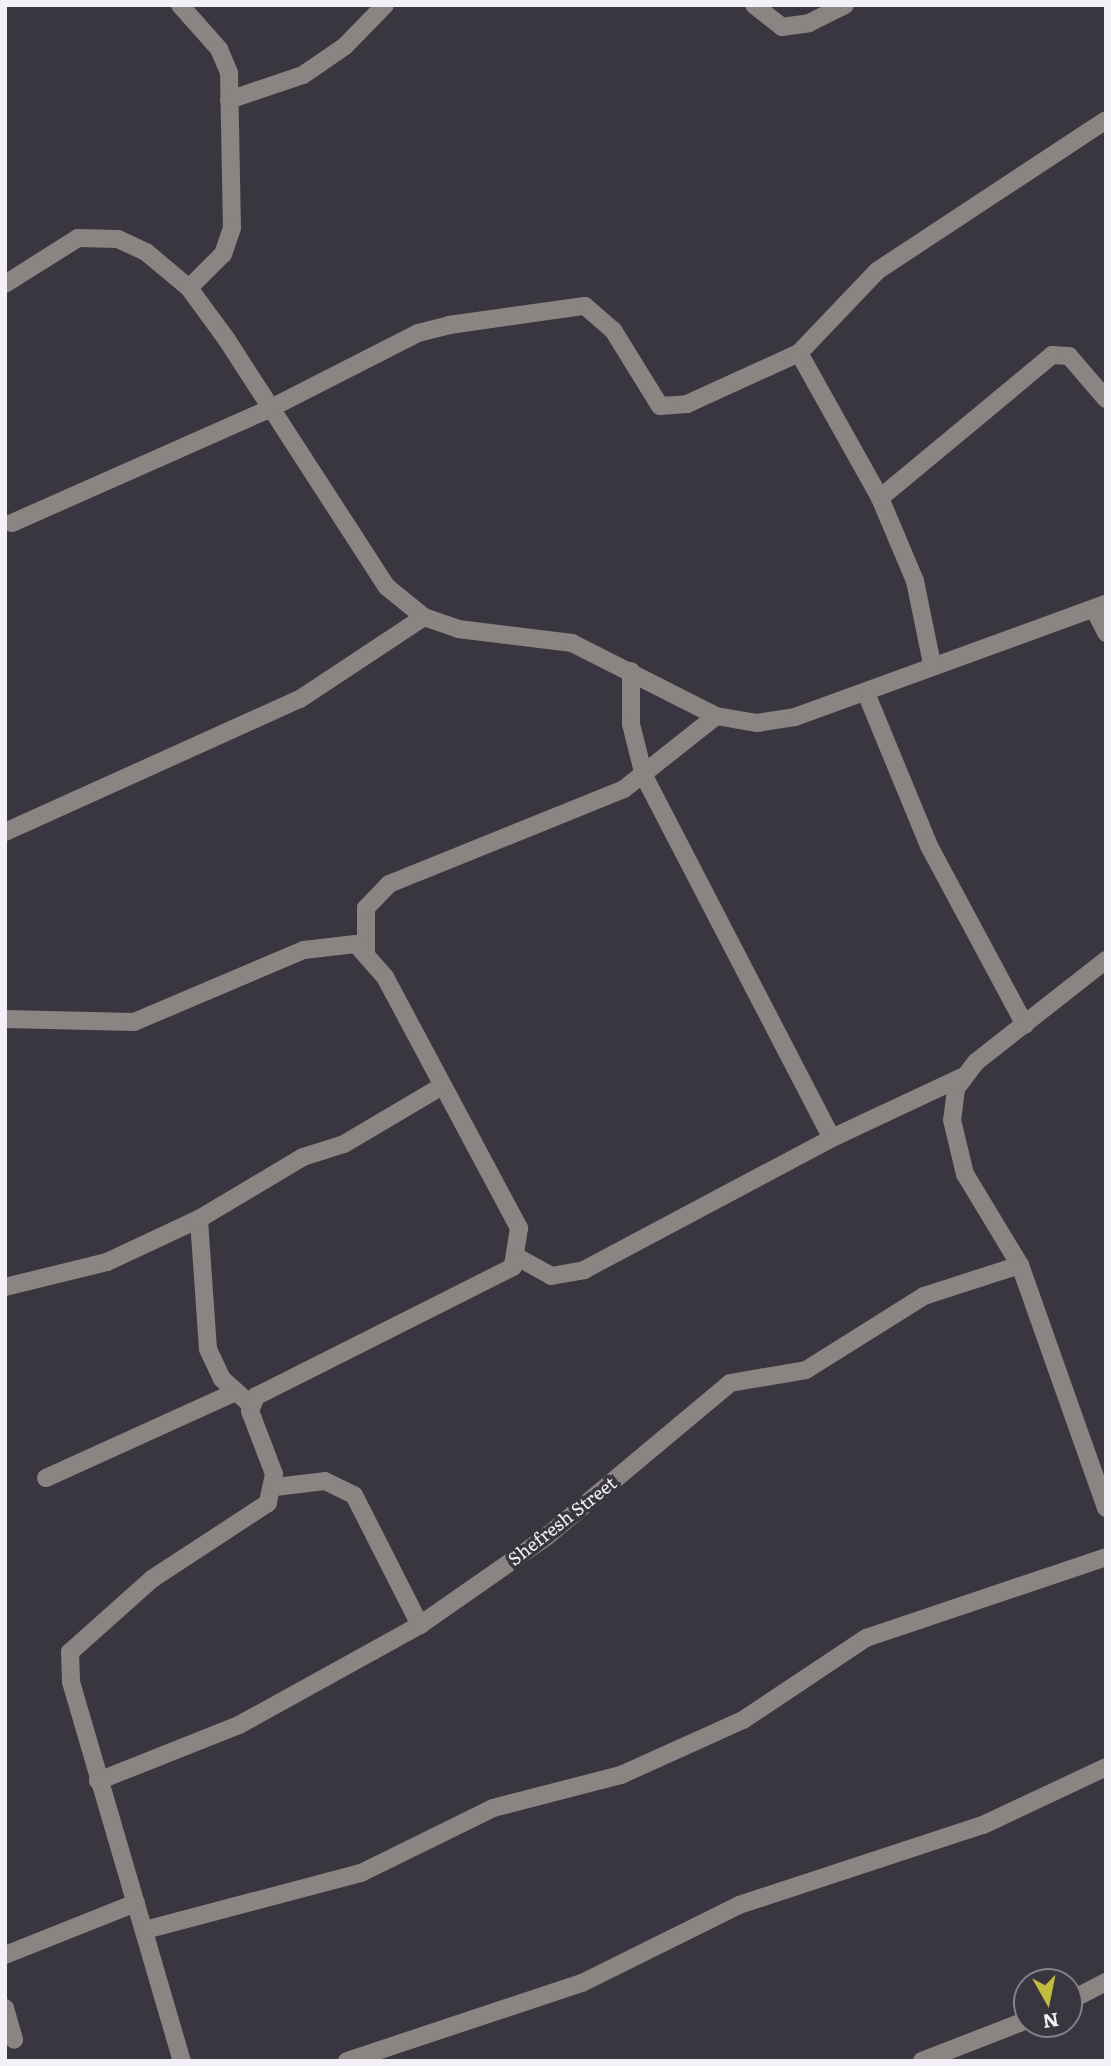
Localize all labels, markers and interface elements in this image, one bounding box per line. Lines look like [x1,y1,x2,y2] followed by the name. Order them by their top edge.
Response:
[504,1472,620,1570] street label: Shefresh Street
[1013,1968,1083,2038] north arrow
[1041,2007,1061,2037] text: N

